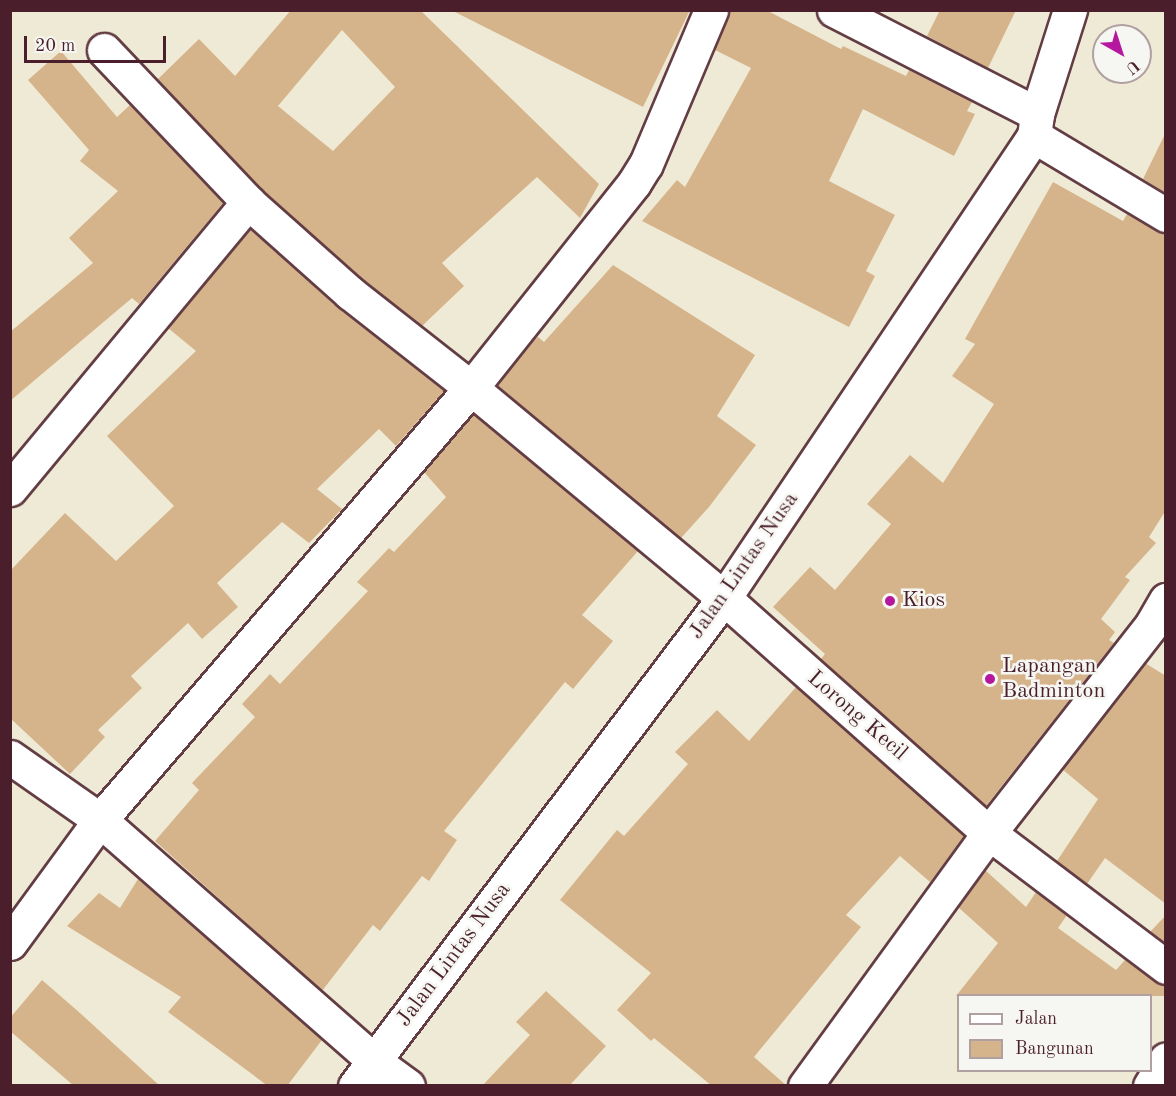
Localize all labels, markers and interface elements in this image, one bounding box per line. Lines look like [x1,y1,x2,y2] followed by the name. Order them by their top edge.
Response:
[27,24,170,62] scale bar
[1092,24,1152,84] north arrow
[35,37,75,55] text: 20 m
[1122,56,1142,77] text: U
[683,487,805,645] street label: Jalan Lintas Nusa
[902,588,945,614] place label: Kios
[883,594,897,608] marker: Kios
[1002,653,1105,704] place label: Lapangan Badminton
[802,665,912,767] street label: Lorong Kecil
[983,672,997,686] marker: Lapangan Badminton
[391,878,517,1032] street label: Jalan Lintas Nusa
[957,994,1152,1072] legend
[1015,1010,1057,1028] text: Jalan
[1015,1040,1094,1058] text: Bangunan

